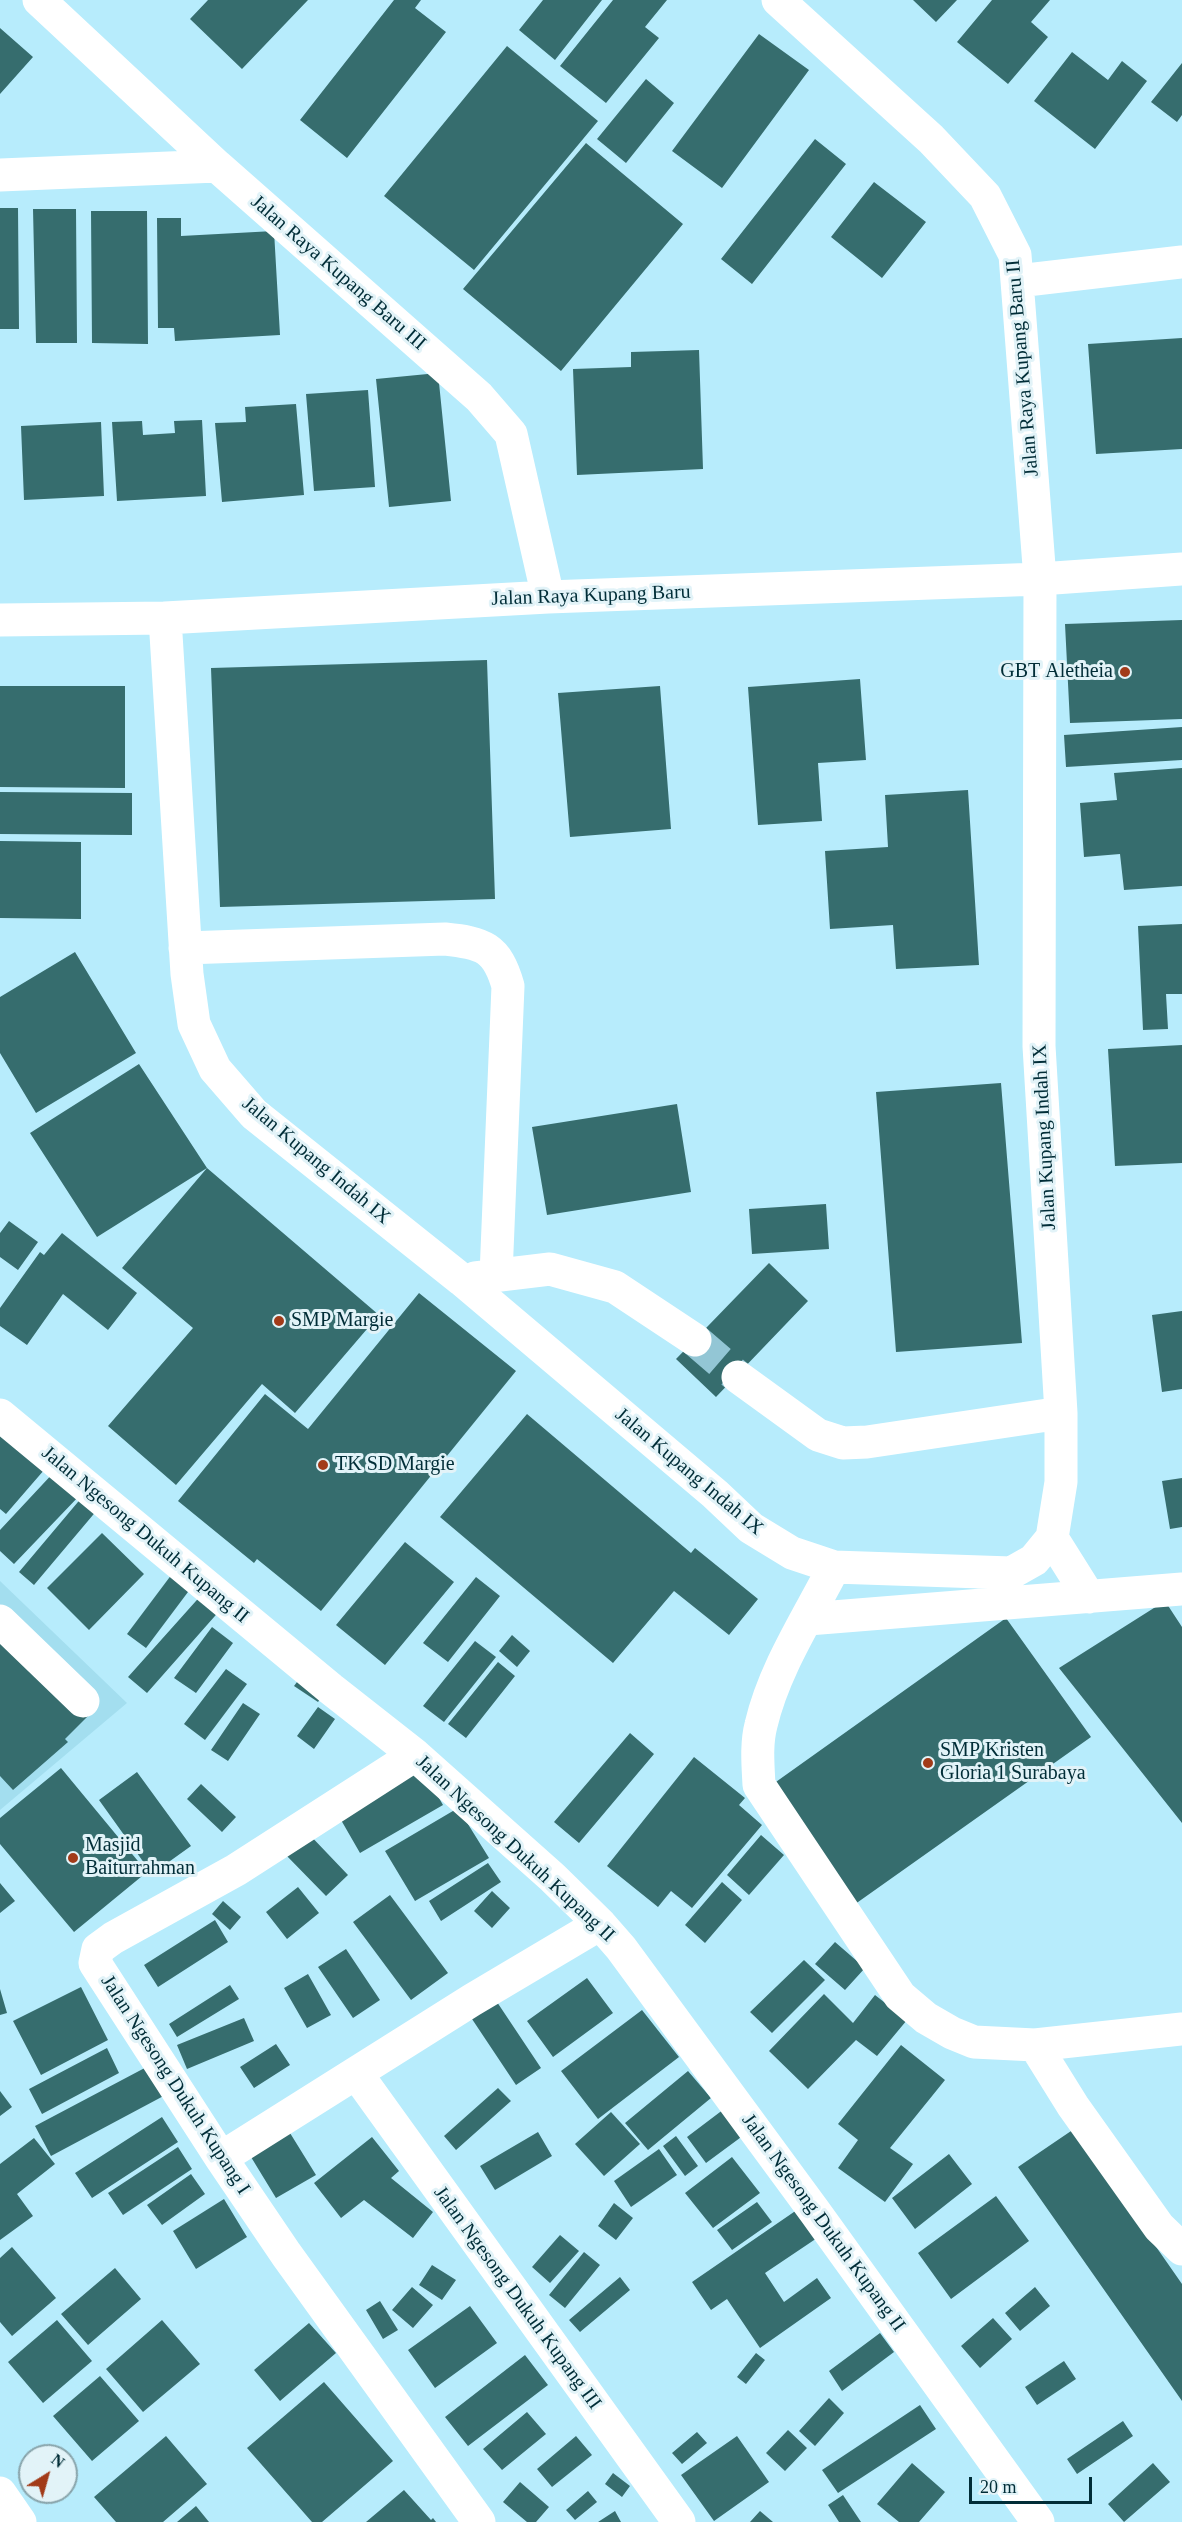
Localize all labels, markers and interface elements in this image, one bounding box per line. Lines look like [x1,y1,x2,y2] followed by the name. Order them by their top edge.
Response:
[245,190,431,356] street label: Jalan Raya Kupang Baru III
[1002,259,1044,477] street label: Jalan Raya Kupang Baru II
[491,581,691,611] street label: Jalan Raya Kupang Baru
[1000,660,1113,684] place label: GBT Aletheia
[1118,665,1132,679] marker: GBT Aletheia
[1028,1043,1062,1231] street label: Jalan Kupang Indah IX
[237,1092,395,1230] street label: Jalan Kupang Indah IX
[291,1309,393,1333] place label: SMP Margie
[272,1314,286,1328] marker: SMP Margie
[610,1403,768,1541] street label: Jalan Kupang Indah IX
[36,1441,254,1629] street label: Jalan Ngesong Dukuh Kupang II
[335,1453,455,1477] place label: TK SD Margie
[316,1458,330,1472] marker: TK SD Margie
[940,1739,1086,1786] place label: SMP Kristen Gloria 1 Surabaya
[411,1750,619,1948] street label: Jalan Ngesong Dukuh Kupang II
[921,1756,935,1770] marker: SMP Kristen Gloria 1 Surabaya
[85,1834,195,1881] place label: Masjid Baiturrahman
[66,1851,80,1865] marker: Masjid Baiturrahman
[95,1971,255,2199] street label: Jalan Ngesong Dukuh Kupang I
[736,2109,910,2337] street label: Jalan Ngesong Dukuh Kupang II
[428,2182,606,2414] street label: Jalan Ngesong Dukuh Kupang III
[18,2444,78,2504] north arrow
[48,2451,68,2471] text: N
[972,2465,1095,2503] scale bar
[980,2477,1017,2497] text: 20 m

